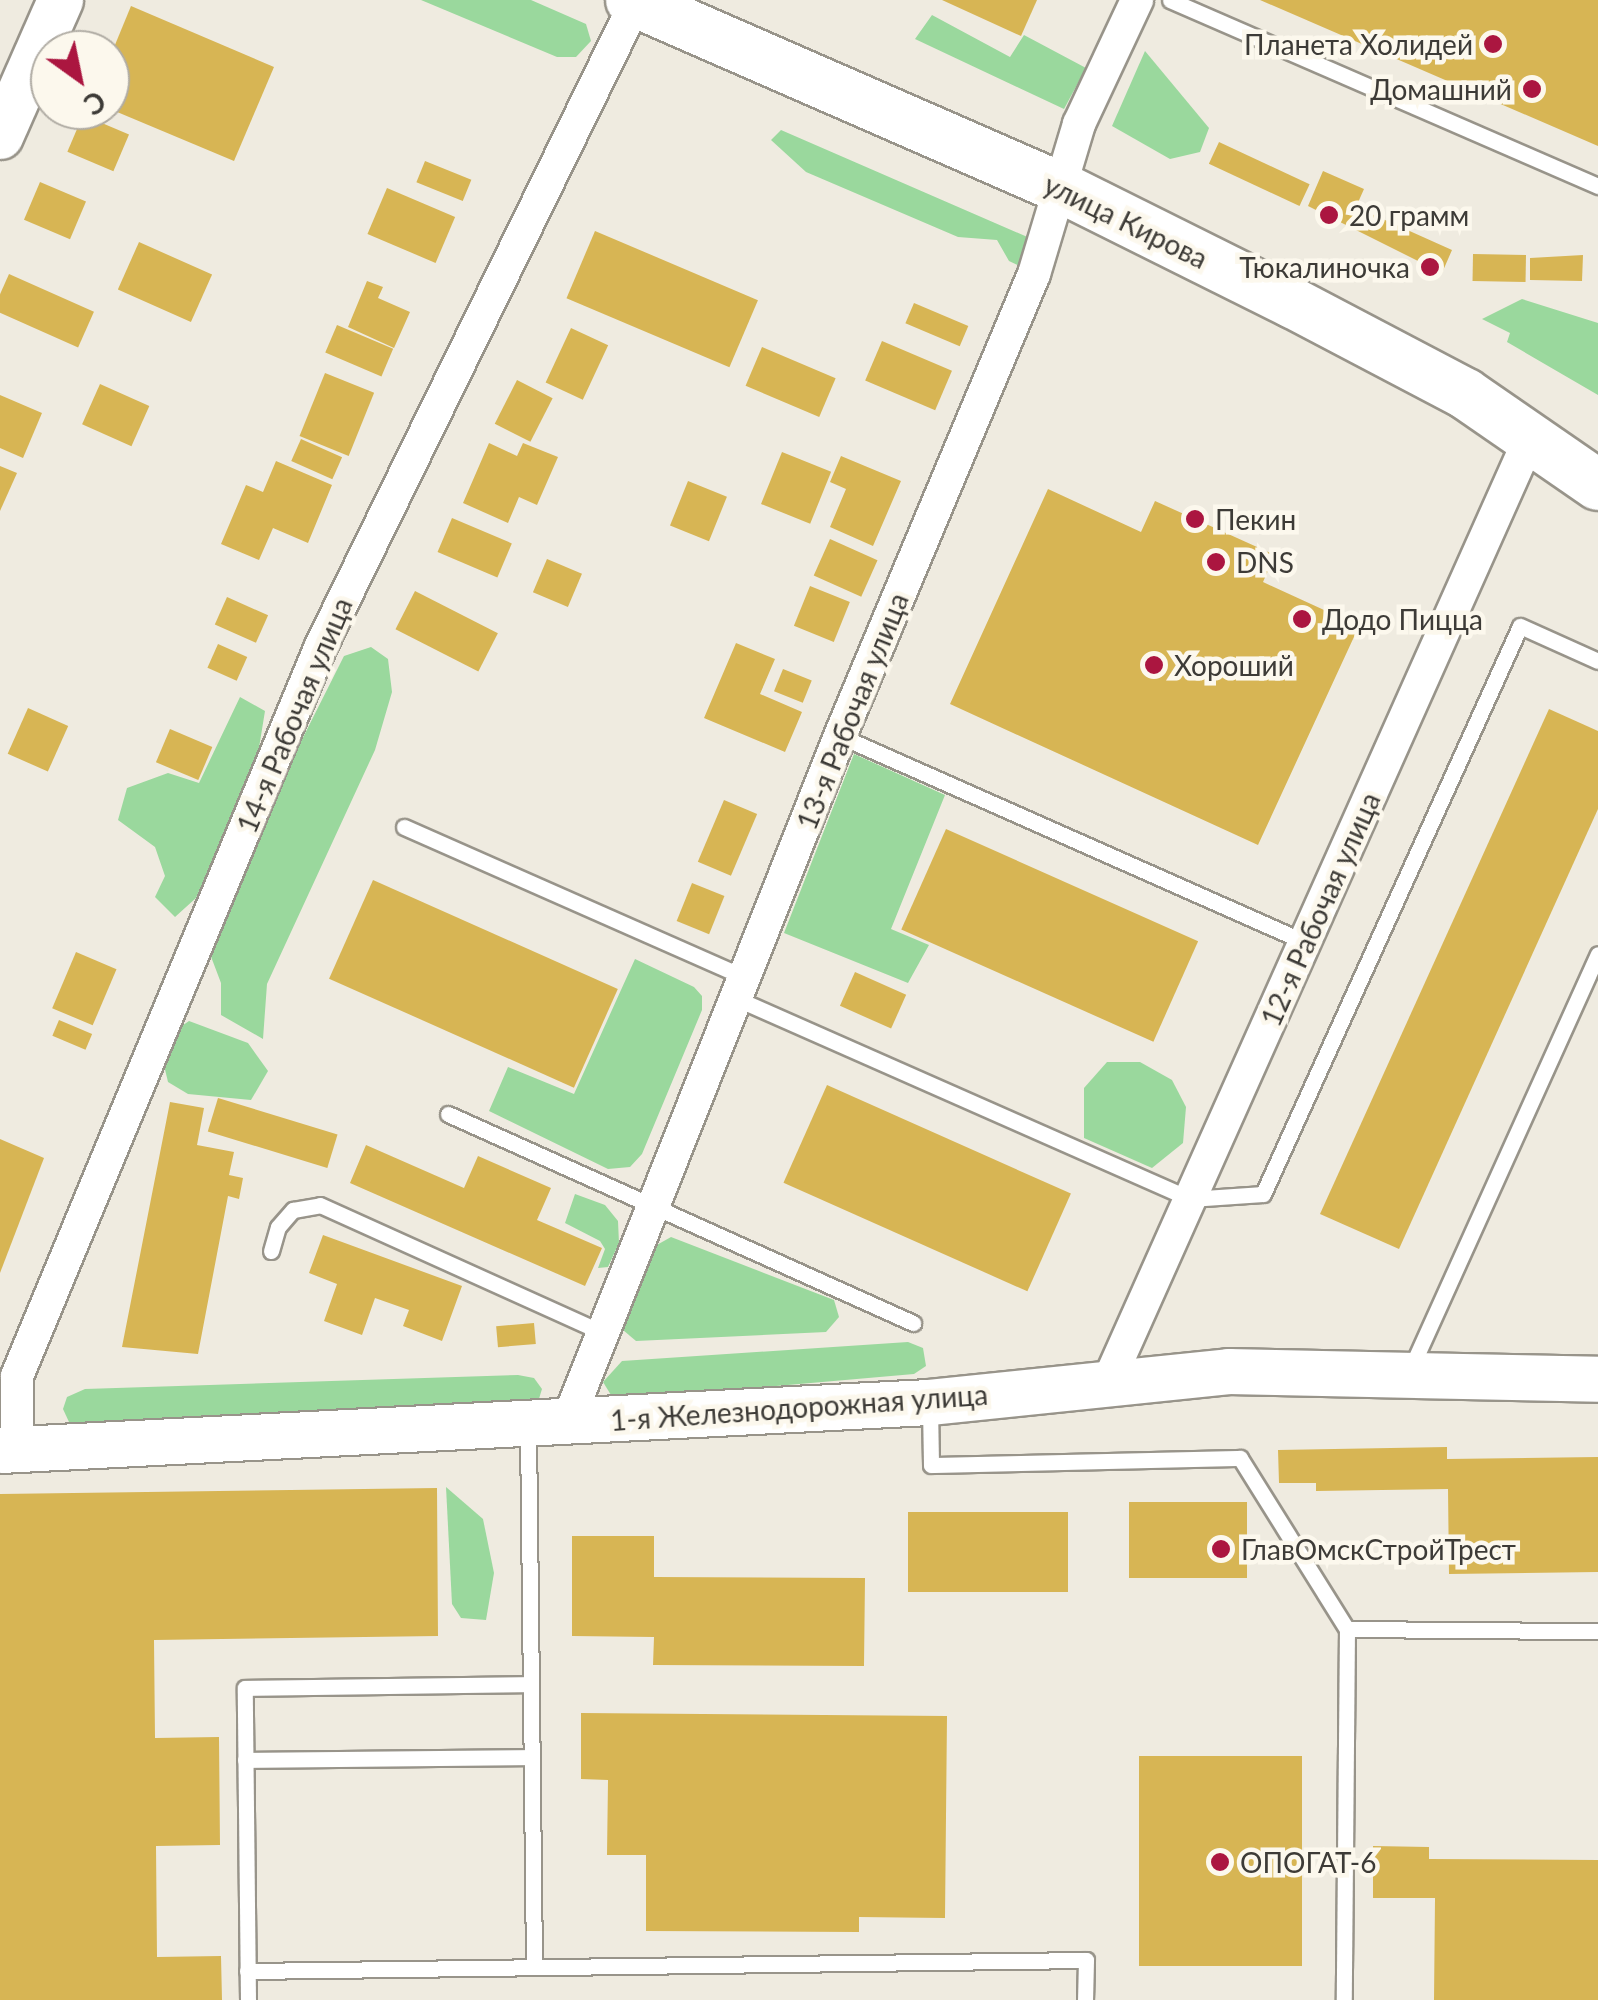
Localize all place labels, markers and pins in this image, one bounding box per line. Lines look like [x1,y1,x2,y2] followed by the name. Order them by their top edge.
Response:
[1244,27,1473,61] place label: Планета Холидей
[1482,33,1504,55] marker: Планета Холидей
[1370,72,1512,106] place label: Домашний
[1521,78,1543,100] marker: Домашний
[1349,198,1469,232] place label: 20 грамм
[1318,204,1340,226] marker: 20 грамм
[1239,250,1410,284] place label: Тюкалиночка
[1419,256,1441,278] marker: Тюкалиночка
[1215,502,1296,536] place label: Пекин
[1184,508,1206,530] marker: Пекин
[1236,545,1294,579] place label: DNS
[1205,551,1227,573] marker: DNS
[1322,602,1483,636] place label: Додо Пицца
[1291,608,1313,630] marker: Додо Пицца
[1174,648,1294,682] place label: Хороший
[1143,654,1165,676] marker: Хороший
[1241,1532,1516,1566] place label: ГлавОмскСтройТрест
[1210,1538,1232,1560] marker: ГлавОмскСтройТрест
[1240,1845,1376,1879] place label: ОПОГАТ-6
[1209,1851,1231,1873] marker: ОПОГАТ-6

